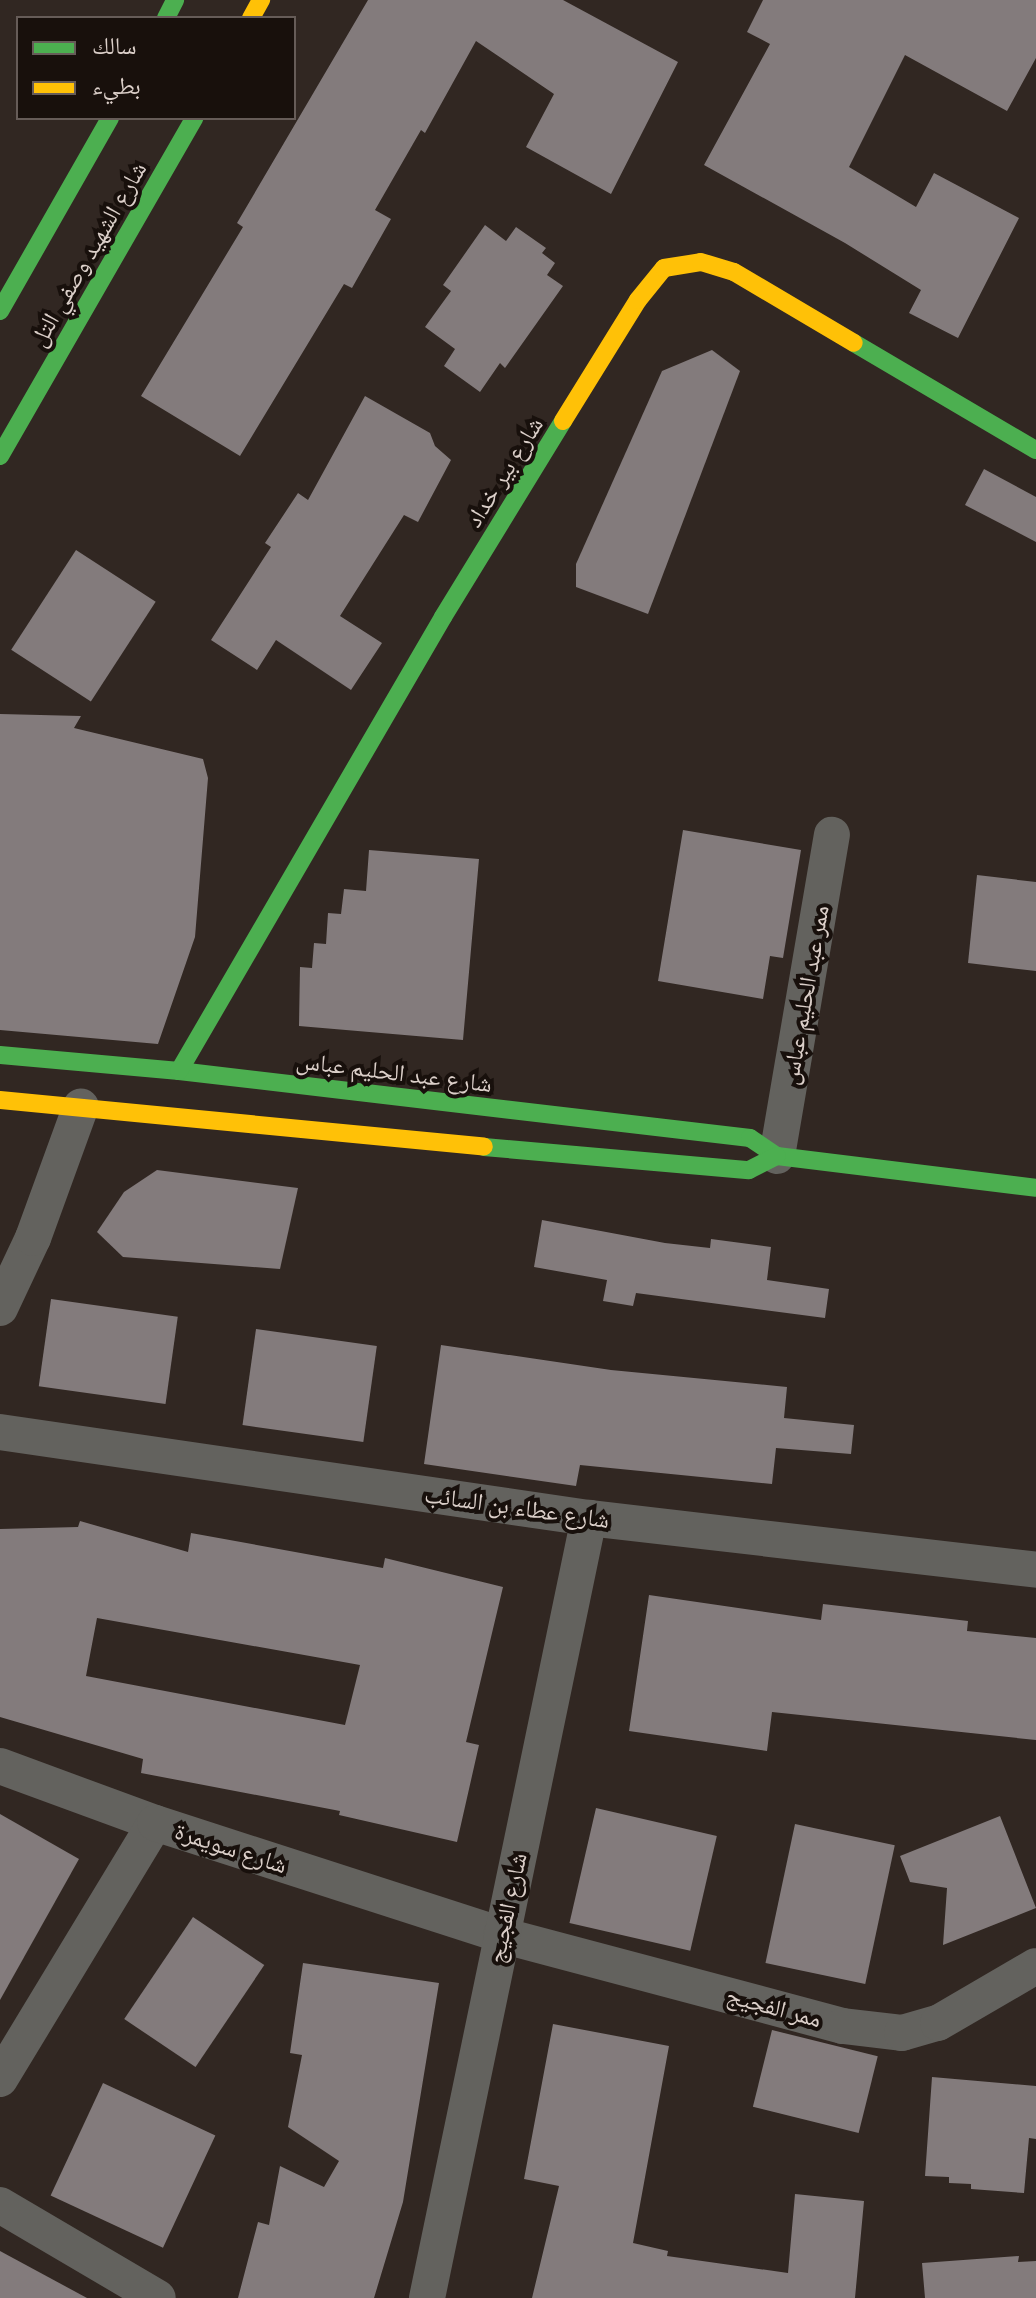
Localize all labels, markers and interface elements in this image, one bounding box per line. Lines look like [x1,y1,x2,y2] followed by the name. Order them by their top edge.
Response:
[16,16,296,120] legend
[92,29,137,61] text: سالك
[92,69,141,101] text: بطيء
[23,157,153,351] street label: شارع الشهيد وصفي التل
[459,412,549,532] street label: شارع بير خداد
[775,903,835,1087] street label: ممر عبد الحليم عباس
[294,1046,494,1098] street label: شارع عبد الحليم عباس
[423,1480,611,1534] street label: شارع عطاء بن السائب
[171,1816,291,1880] street label: شارع سويمرة
[481,1850,533,1966] street label: شارع الفجيج
[723,1981,825,2033] street label: ممر الفجيج

